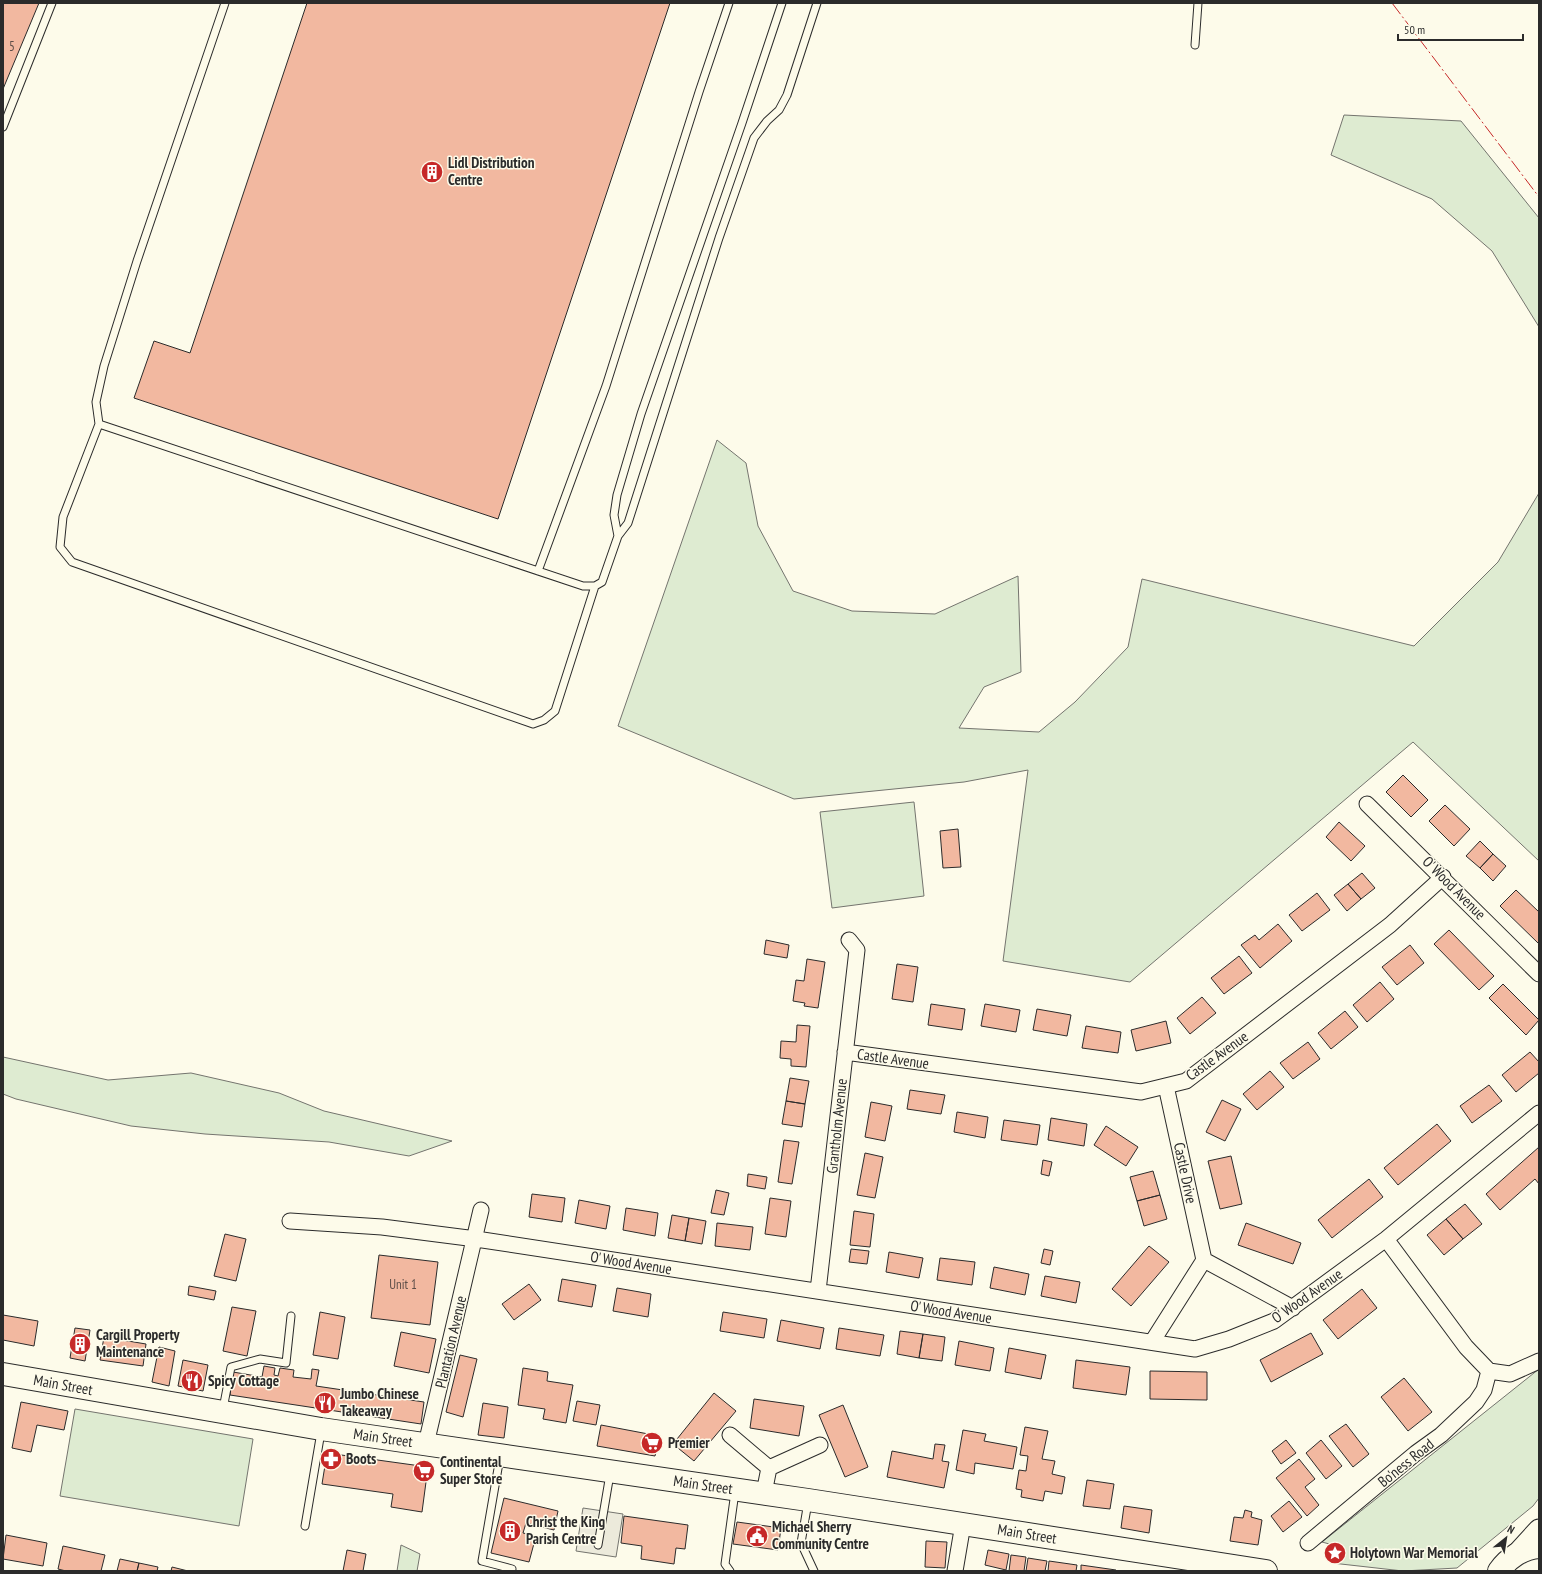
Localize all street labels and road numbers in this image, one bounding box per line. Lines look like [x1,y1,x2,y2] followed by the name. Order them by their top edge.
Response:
[1419,852,1490,923] street label: O' Wood Avenue
[1182,1027,1252,1085] street label: Castle Avenue
[856,1044,930,1073] street label: Castle Avenue
[822,1078,851,1174] street label: Grantholm Avenue
[1170,1141,1201,1205] street label: Castle Drive
[589,1247,673,1278] street label: O' Wood Avenue
[1268,1264,1346,1327] street label: O' Wood Avenue
[431,1294,470,1390] street label: Plantation Avenue
[909,1296,993,1327] street label: O' Wood Avenue
[32,1370,94,1399] street label: Main Street
[352,1424,414,1451] street label: Main Street
[1374,1434,1437,1491] street label: Bo'ness Road
[672,1471,734,1498] street label: Main Street
[996,1519,1058,1548] street label: Main Street

